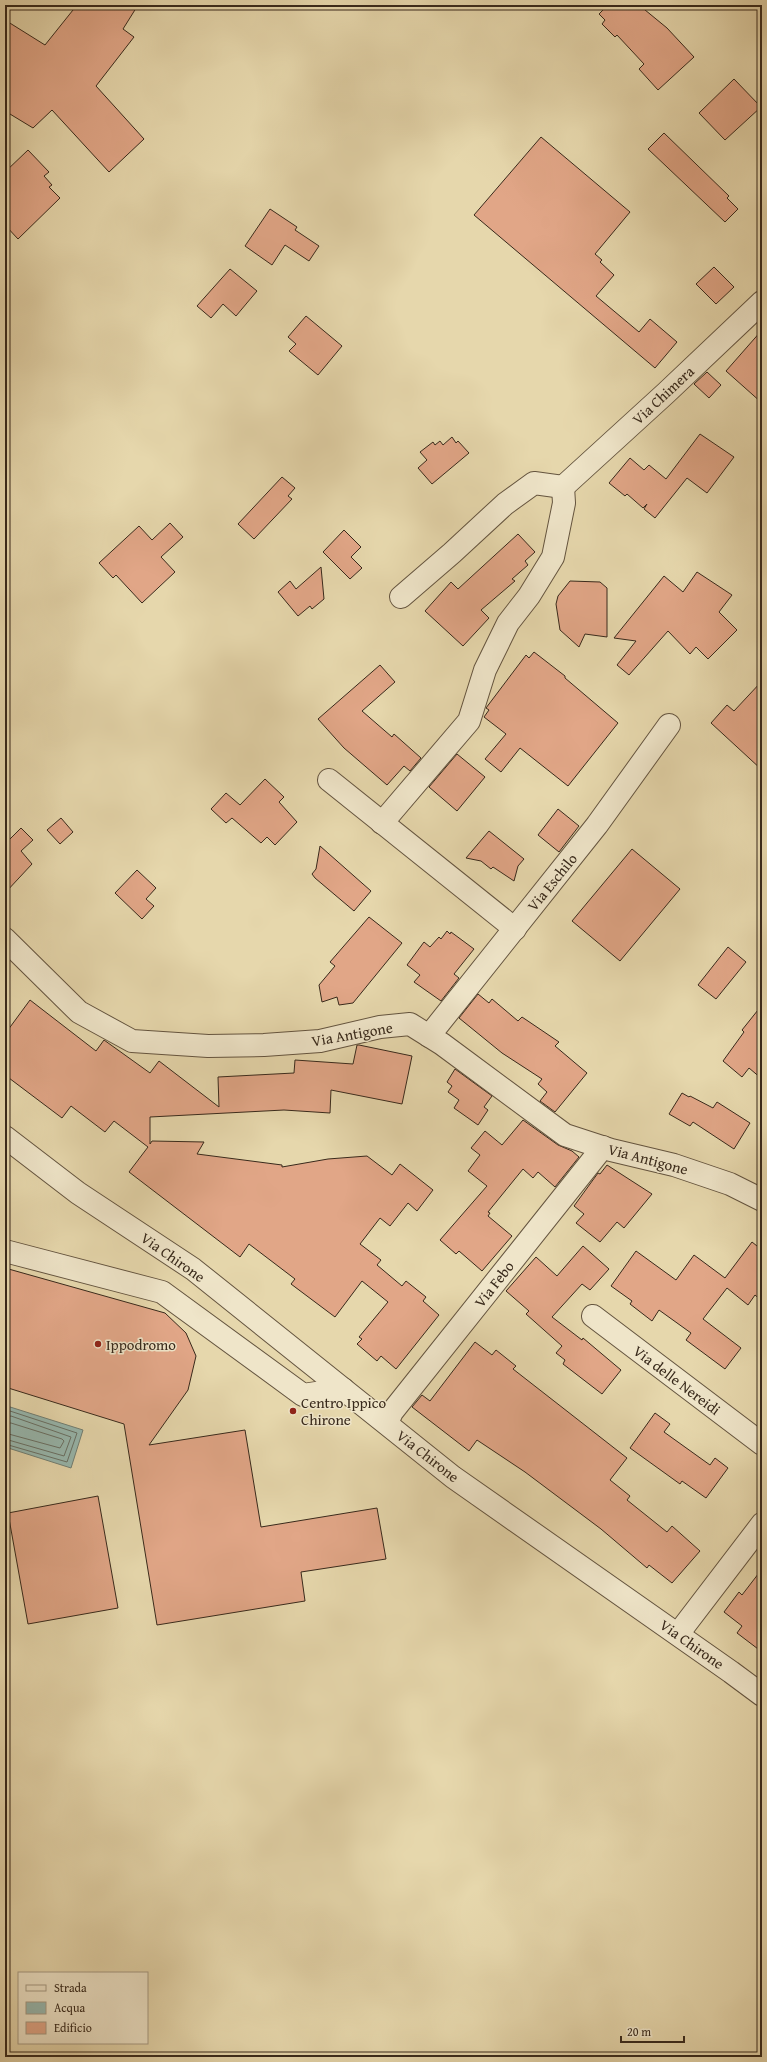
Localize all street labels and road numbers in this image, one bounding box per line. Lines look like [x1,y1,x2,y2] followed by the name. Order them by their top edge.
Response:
[627,361,699,429] street label: Via Chimera
[522,848,582,915] street label: Via Eschilo
[310,1017,394,1051] street label: Via Antigone
[606,1138,690,1180] street label: Via Antigone
[137,1227,209,1287] street label: Via Chirone
[469,1256,519,1312] street label: Via Febo
[629,1340,725,1420] street label: Via delle Nereidi
[392,1425,464,1487] street label: Via Chirone
[656,1614,728,1674] street label: Via Chirone

